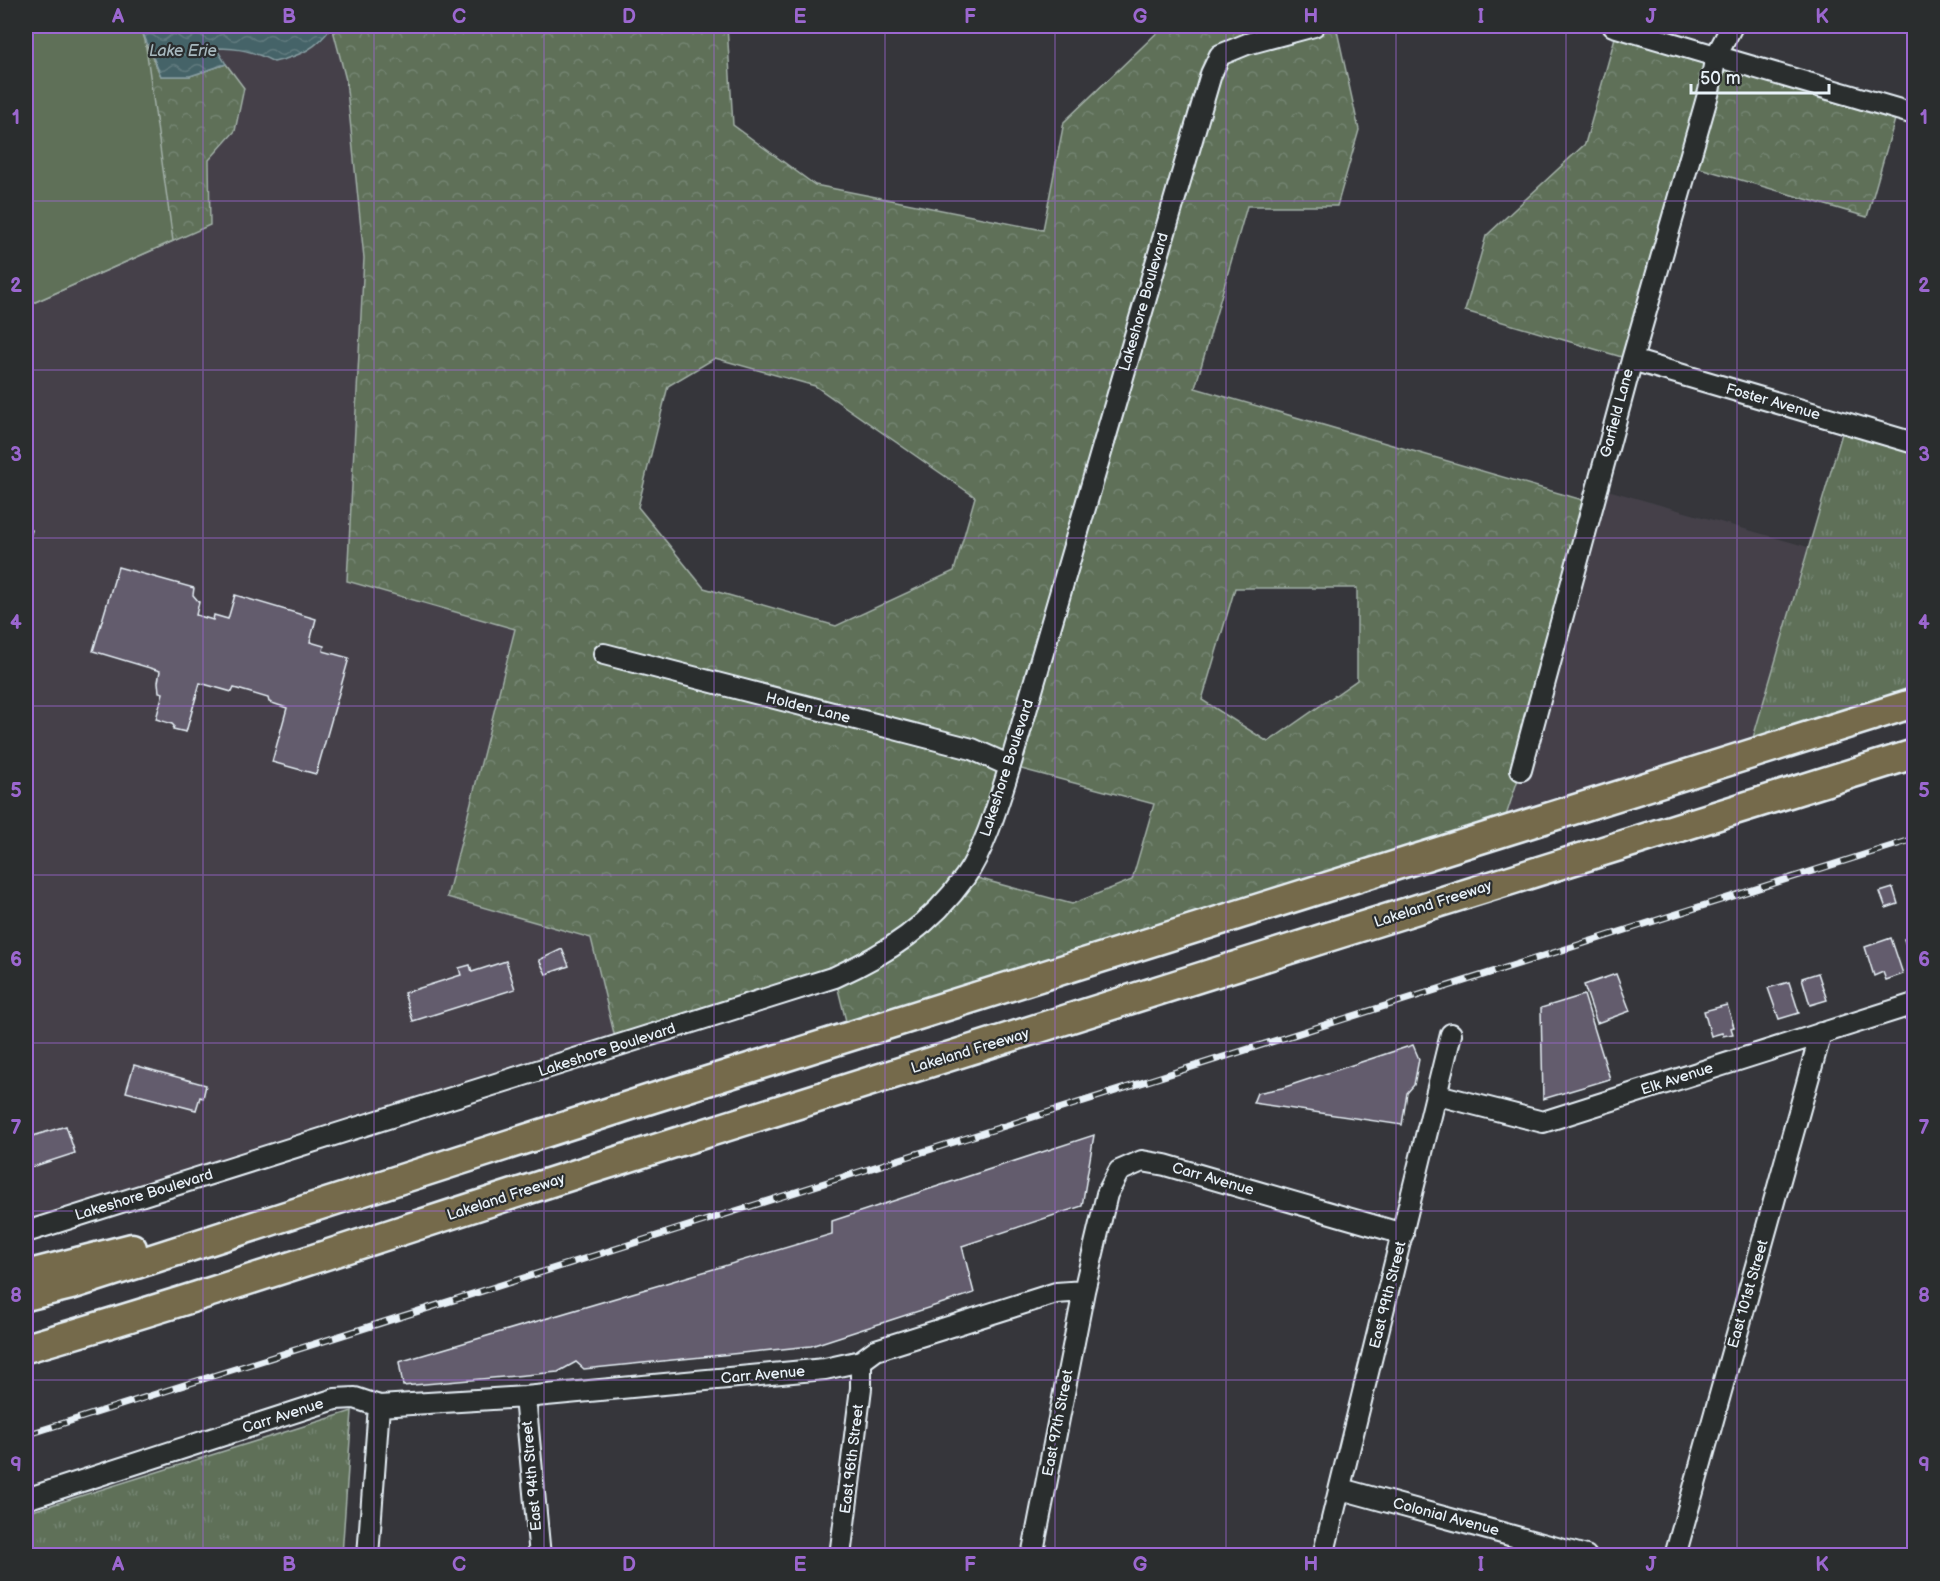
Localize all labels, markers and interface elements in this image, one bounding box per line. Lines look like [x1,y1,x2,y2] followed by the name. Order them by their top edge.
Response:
[111,5,125,29] text: A
[282,5,296,29] text: B
[452,5,466,29] text: C
[622,5,636,29] text: D
[794,5,807,29] text: E
[964,5,976,29] text: F
[1133,5,1148,29] text: G
[1304,5,1318,29] text: H
[1478,5,1484,29] text: I
[1646,5,1658,29] text: J
[1815,5,1829,29] text: K
[149,42,217,61] water label: Lake Erie
[1691,57,1829,95] scale bar
[1700,68,1741,89] text: 50 m
[12,106,20,130] text: 1
[1920,106,1928,130] text: 1
[1115,231,1173,373] street label: Lakeshore Boulevard
[10,274,22,298] text: 2
[1918,274,1930,298] text: 2
[1596,366,1638,460] street label: Garfield Lane
[1724,379,1822,425] street label: Foster Avenue
[10,443,22,467] text: 3
[1918,443,1930,467] text: 3
[10,611,22,635] text: 4
[1918,611,1930,635] text: 4
[764,688,852,728] street label: Holden Lane
[976,697,1038,839] street label: Lakeshore Boulevard
[10,779,22,803] text: 5
[1918,779,1930,803] text: 5
[1372,876,1494,932] street label: Lakeland Freeway
[10,948,22,972] text: 6
[1918,948,1930,972] text: 6
[536,1019,678,1081] street label: Lakeshore Boulevard
[909,1024,1032,1078] street label: Lakeland Freeway
[1638,1058,1716,1100] street label: Elk Avenue
[10,1116,22,1140] text: 7
[1918,1116,1930,1140] text: 7
[1170,1158,1256,1200] street label: Carr Avenue
[73,1165,215,1225] street label: Lakeshore Boulevard
[445,1169,567,1225] street label: Lakeland Freeway
[1723,1237,1773,1350] street label: East 101st Street
[1366,1239,1411,1350] street label: East 99th Street
[10,1284,22,1308] text: 8
[1918,1284,1930,1308] text: 8
[720,1362,806,1388] street label: Carr Avenue
[1038,1368,1078,1478] street label: East 97th Street
[240,1394,326,1438] street label: Carr Avenue
[836,1403,868,1515] street label: East 96th Street
[518,1420,546,1532] street label: East 94th Street
[10,1453,22,1477] text: 9
[1918,1453,1930,1477] text: 9
[1391,1494,1501,1540] street label: Colonial Avenue
[111,1553,125,1577] text: A
[282,1553,296,1577] text: B
[452,1553,466,1577] text: C
[622,1553,636,1577] text: D
[794,1553,807,1577] text: E
[964,1553,976,1577] text: F
[1133,1553,1148,1577] text: G
[1304,1553,1318,1577] text: H
[1478,1553,1484,1577] text: I
[1646,1553,1658,1577] text: J
[1815,1553,1829,1577] text: K

